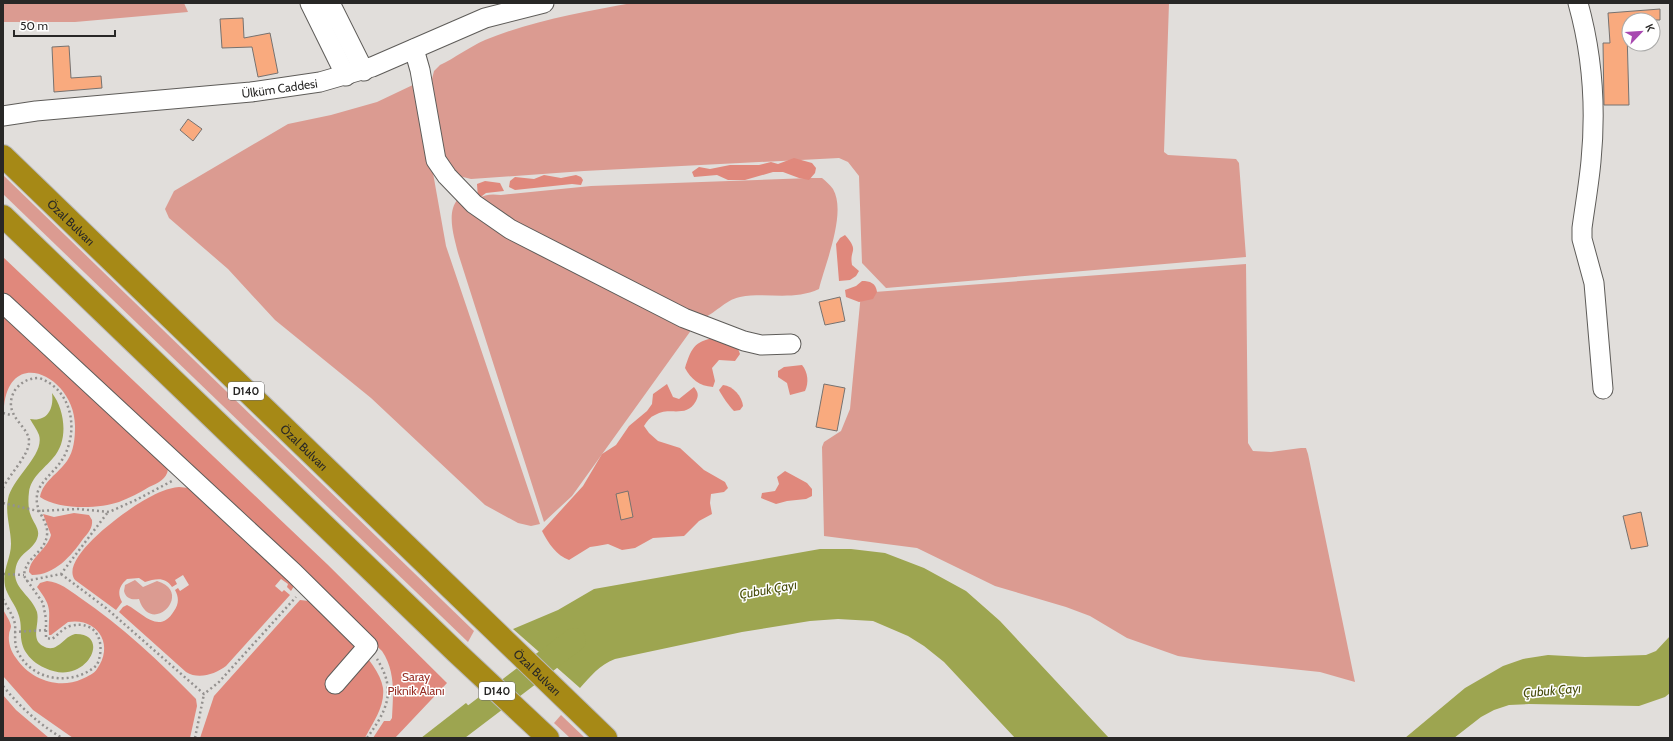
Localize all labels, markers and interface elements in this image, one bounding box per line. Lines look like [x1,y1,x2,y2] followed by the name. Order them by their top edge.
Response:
[14,12,115,38] scale bar
[1621,12,1661,52] north arrow
[20,18,48,33] text: 50 m
[1642,22,1658,34] text: K
[241,75,318,100] street label: Ülküm Caddesi
[44,196,98,248] street label: Özal Bulvarı
[228,382,264,400] road number: D140
[278,421,331,473] street label: Özal Bulvarı
[738,576,798,602] water label: Çubuk Çayı
[511,646,564,698] street label: Özal Bulvarı
[387,669,445,698] park label: Saray Piknik Alanı
[1522,679,1582,701] water label: Çubuk Çayı
[479,682,515,700] road number: D140

